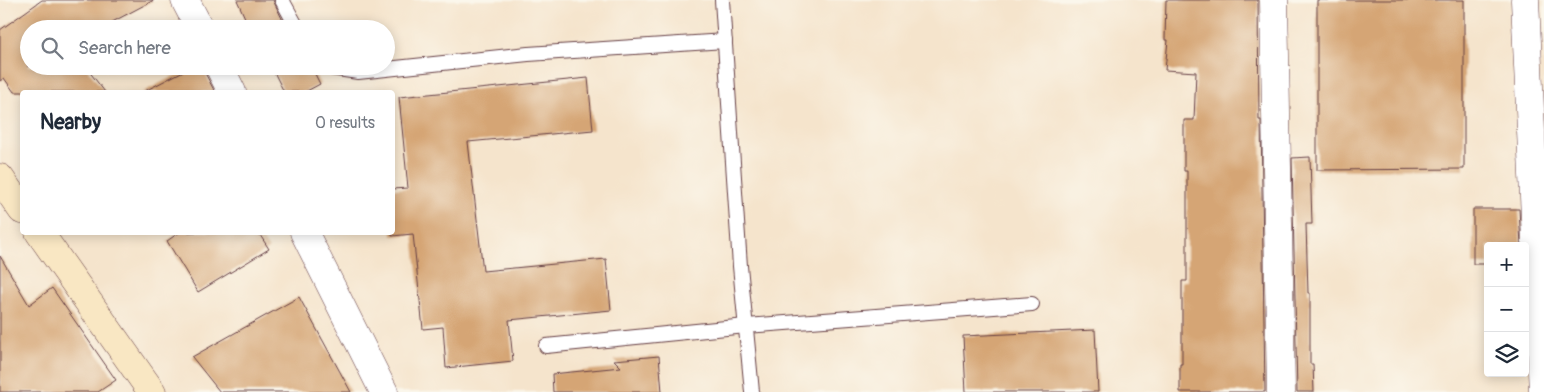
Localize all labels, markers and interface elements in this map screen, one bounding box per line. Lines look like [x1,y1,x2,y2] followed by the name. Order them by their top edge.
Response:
[20,20,395,75] search box
[38,34,66,62] icon: search
[78,36,171,60] text: Search here
[40,109,101,136] text: Nearby
[315,113,375,133] text: 0 results
[1484,242,1529,377] map controls
[1484,242,1529,287] button: +
[1484,287,1529,332] button: −
[1484,332,1529,377] button: layers

